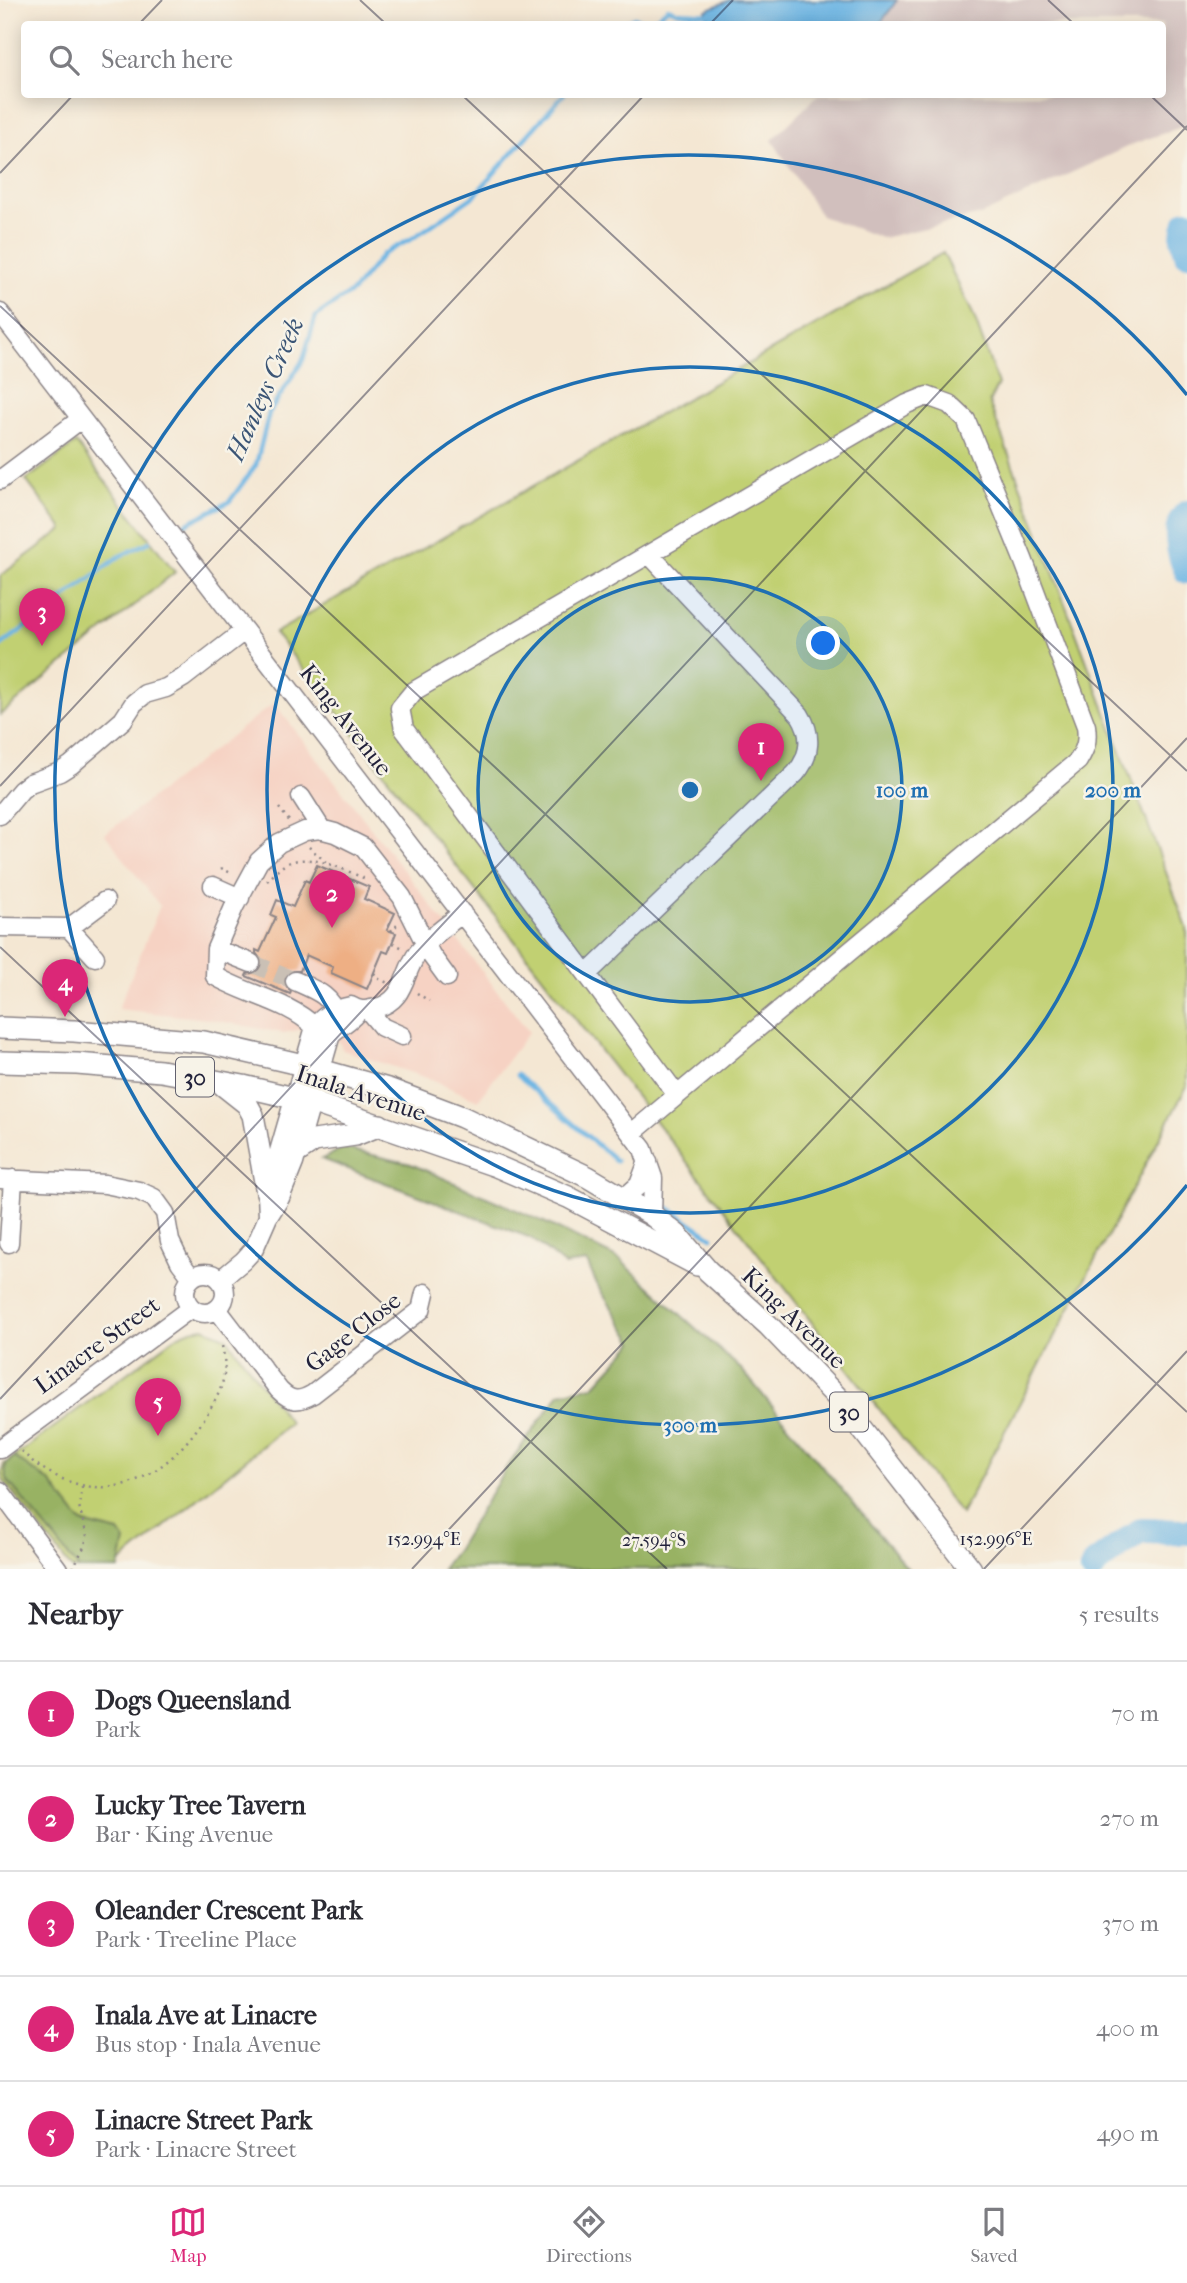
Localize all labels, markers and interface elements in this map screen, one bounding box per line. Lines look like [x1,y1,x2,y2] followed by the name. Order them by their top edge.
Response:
[21,21,1166,98] search box
[45,41,83,79] icon: search
[101,44,233,75] text: Search here
[219,313,310,466] water label: Hanleys Creek
[19,588,65,646] pin: 3
[806,626,840,660] your location
[294,659,398,781] street label: King Avenue
[738,723,784,781] pin: 1
[678,778,702,802] centre of rings
[876,778,929,802] text: 100 m
[1085,778,1142,802] text: 200 m
[309,870,355,928] pin: 2
[42,959,88,1017] pin: 4
[176,1058,214,1096] road number: 30
[293,1059,430,1127] street label: Inala Avenue
[736,1261,852,1375] street label: King Avenue
[300,1286,406,1378] street label: Gage Close
[29,1290,165,1400] street label: Linacre Street
[135,1378,181,1436] pin: 5
[830,1392,868,1432] road number: 30
[663,1413,717,1437] text: 300 m
[387,1529,461,1550] text: 152.994°E
[960,1529,1032,1550] text: 152.996°E
[622,1530,686,1551] text: 27.594°S
[28,1597,123,1632] text: Nearby
[1079,1601,1159,1628] text: 5 results
[95,1685,290,1716] text: Dogs Queensland
[47,1700,55,1727] text: 1
[1111,1700,1159,1727] text: 70 m
[95,1716,141,1743] text: Park
[95,1790,306,1821] text: Lucky Tree Tavern
[45,1805,57,1832] text: 2
[1099,1805,1159,1832] text: 270 m
[95,1821,273,1848] text: Bar · King Avenue
[95,1895,363,1926] text: Oleander Crescent Park
[46,1910,56,1937] text: 3
[1102,1910,1159,1937] text: 370 m
[95,1926,297,1953] text: Park · Treeline Place
[95,2000,317,2031] text: Inala Ave at Linacre
[44,2015,58,2042] text: 4
[1096,2015,1159,2042] text: 400 m
[95,2031,321,2058] text: Bus stop · Inala Avenue
[95,2105,312,2136] text: Linacre Street Park
[46,2120,56,2147] text: 5
[1097,2120,1159,2147] text: 490 m
[95,2136,297,2163] text: Park · Linacre Street
[169,2203,207,2267] tab: Map
[546,2203,632,2267] tab: Directions
[970,2203,1018,2267] tab: Saved

